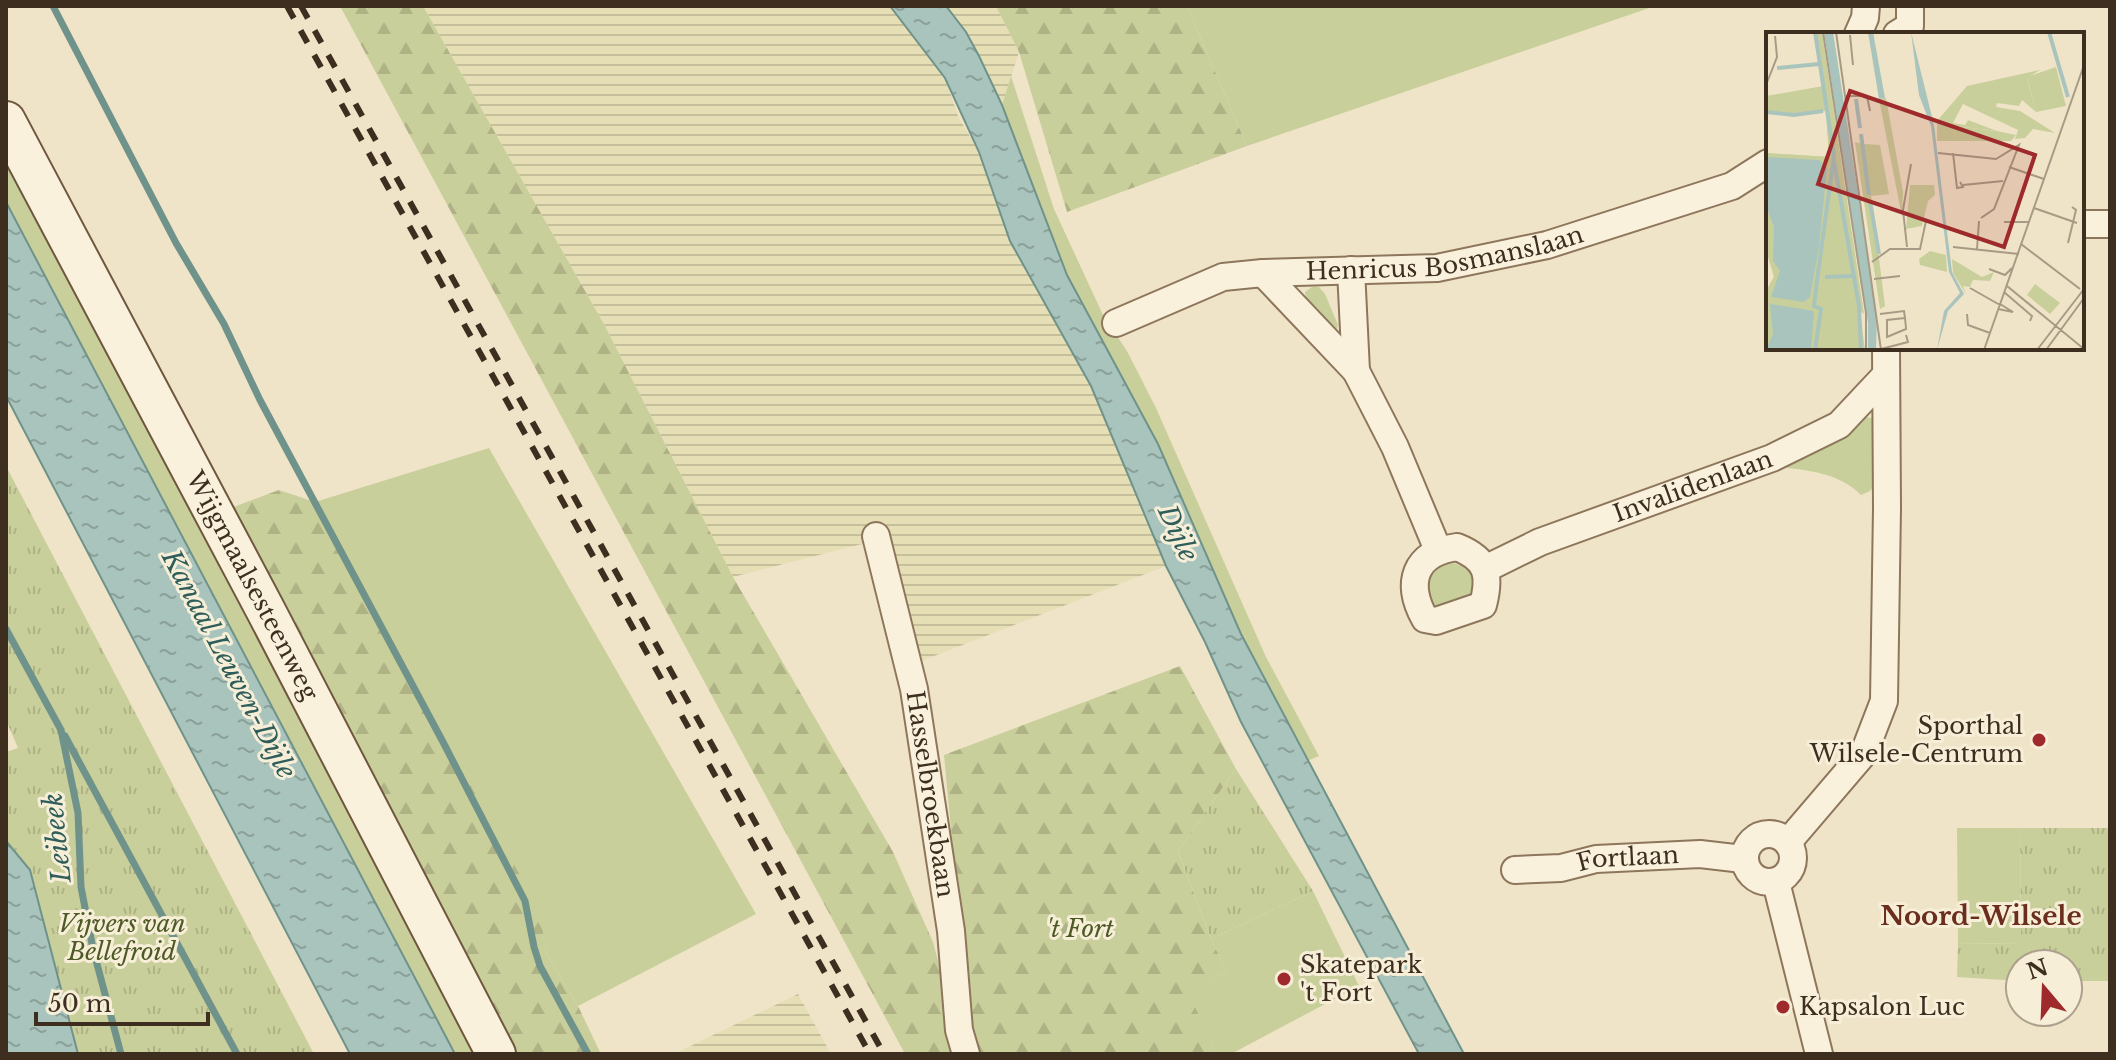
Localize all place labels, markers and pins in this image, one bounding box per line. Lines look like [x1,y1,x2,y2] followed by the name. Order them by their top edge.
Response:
[1809,711,2023,768] place label: Sporthal Wilsele-Centrum
[2030,731,2048,749] marker: Sporthal Wilsele-Centrum
[1300,950,1422,1007] place label: Skatepark 't Fort
[1275,970,1293,988] marker: Skatepark 't Fort
[1799,992,1965,1021] place label: Kapsalon Luc
[1774,998,1792,1016] marker: Kapsalon Luc

